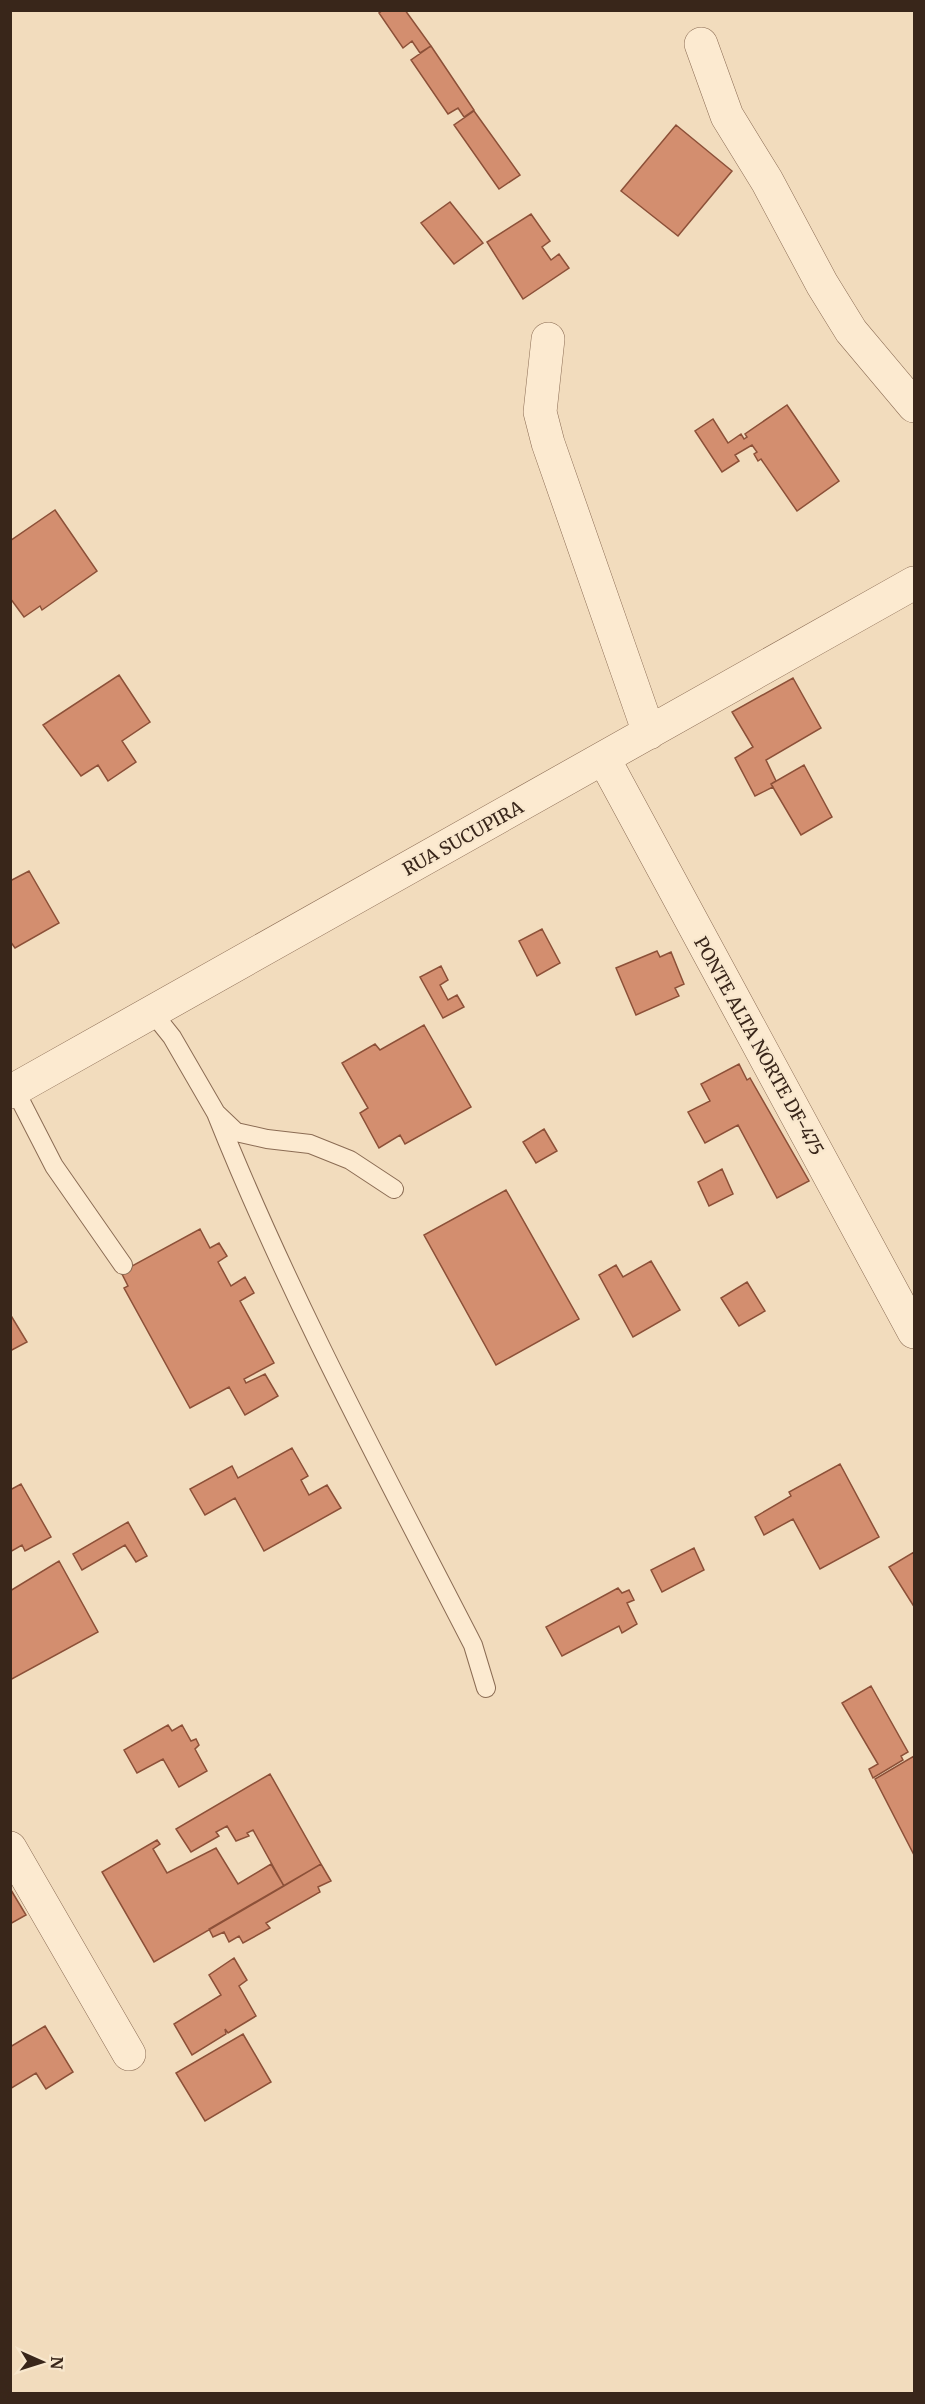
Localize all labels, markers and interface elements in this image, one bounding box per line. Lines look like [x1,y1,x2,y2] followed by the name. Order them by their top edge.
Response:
[399,795,528,881] street label: RUA SUCUPIRA
[689,933,829,1159] street label: PONTE ALTA NORTE DF-475
[12,2332,72,2392] north arrow
[47,2356,67,2370] text: N

